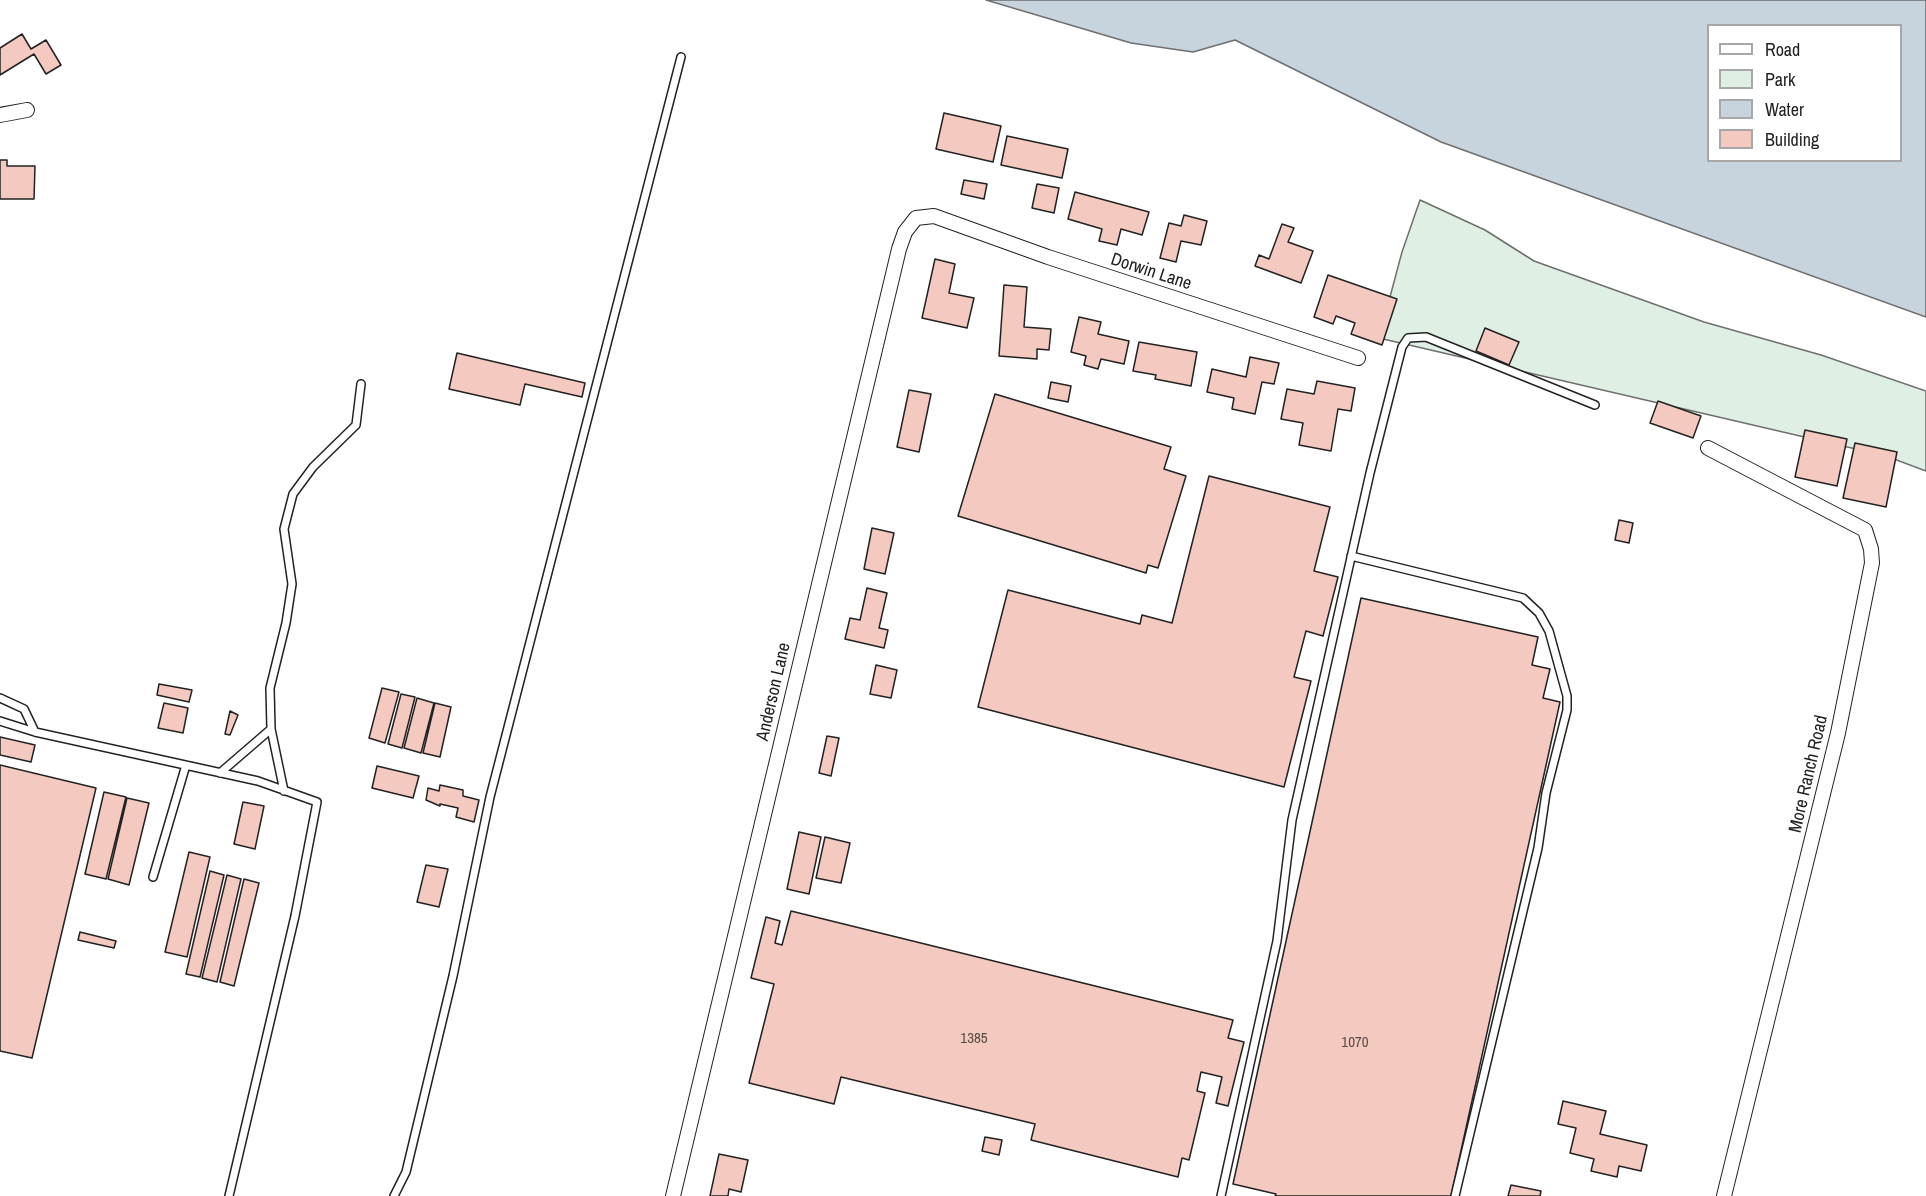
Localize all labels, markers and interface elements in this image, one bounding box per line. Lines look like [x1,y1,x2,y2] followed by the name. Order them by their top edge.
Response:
[1707,24,1902,162] legend
[1765,37,1800,62] text: Road
[1765,67,1795,92] text: Park
[1765,97,1804,122] text: Water
[1765,127,1819,152] text: Building
[1108,249,1194,295] street label: Dorwin Lane
[752,641,796,743] street label: Anderson Lane
[1785,713,1833,835] street label: More Ranch Road
[960,1030,988,1048] house number: 1385
[1341,1034,1369,1052] house number: 1070

